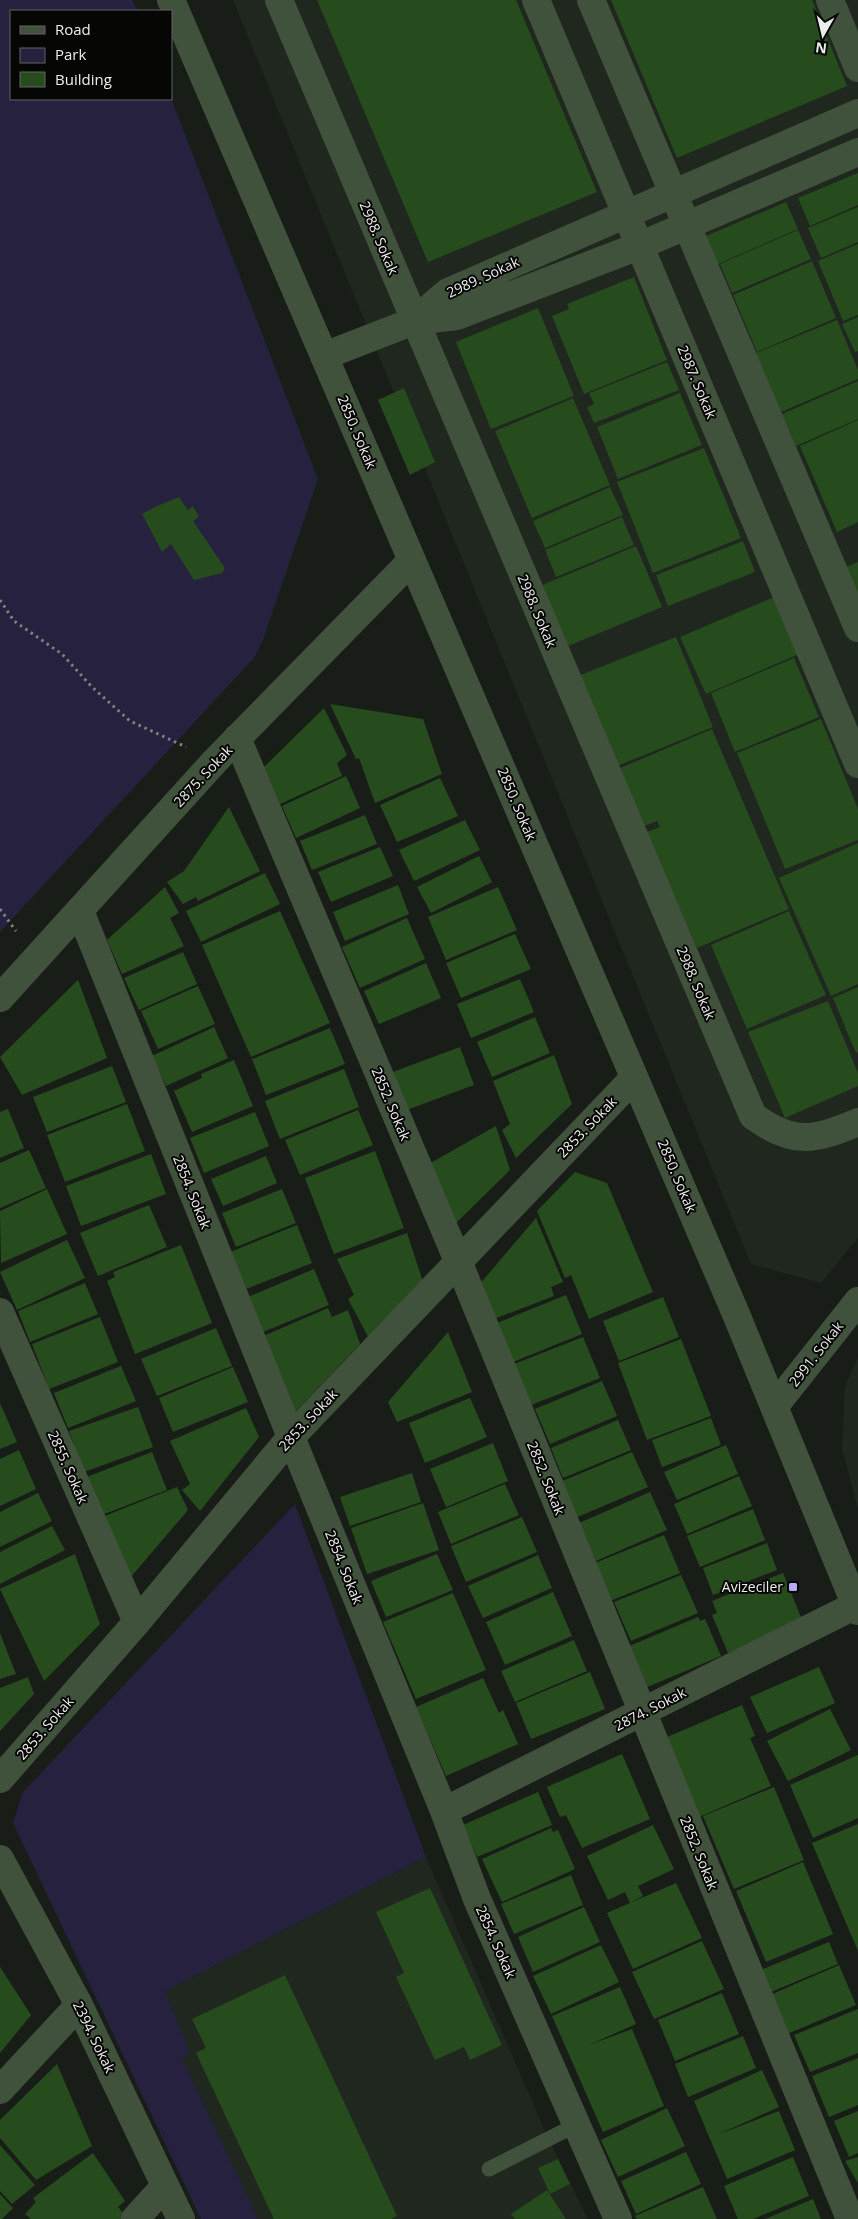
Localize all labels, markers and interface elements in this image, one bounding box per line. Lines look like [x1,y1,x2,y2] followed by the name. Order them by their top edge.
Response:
[10,10,172,100] legend
[798,10,848,60] north arrow
[55,19,91,39] text: Road
[814,38,828,59] text: N
[55,44,86,64] text: Park
[55,69,112,89] text: Building
[355,198,404,278] street label: 2988. Sokak
[443,251,523,302] street label: 2989. Sokak
[673,342,722,422] street label: 2987. Sokak
[333,392,382,472] street label: 2850. Sokak
[513,571,562,651] street label: 2988. Sokak
[169,740,237,811] street label: 2875. Sokak
[493,764,542,844] street label: 2850. Sokak
[672,943,721,1023] street label: 2988. Sokak
[367,1064,416,1144] street label: 2852. Sokak
[553,1092,621,1161] street label: 2853. Sokak
[653,1136,702,1216] street label: 2850. Sokak
[169,1152,216,1232] street label: 2854. Sokak
[784,1317,847,1390] street label: 2991. Sokak
[274,1384,342,1455] street label: 2853. Sokak
[44,1427,93,1507] street label: 2855. Sokak
[523,1438,570,1518] street label: 2852. Sokak
[321,1527,368,1607] street label: 2854. Sokak
[722,1577,783,1596] place label: Avizeciler
[787,1581,799,1593] marker: Avizeciler
[611,1682,689,1735] street label: 2874. Sokak
[12,1692,78,1763] street label: 2853. Sokak
[676,1813,723,1893] street label: 2852. Sokak
[472,1902,521,1982] street label: 2854. Sokak
[69,1998,120,2077] street label: 2394. Sokak

